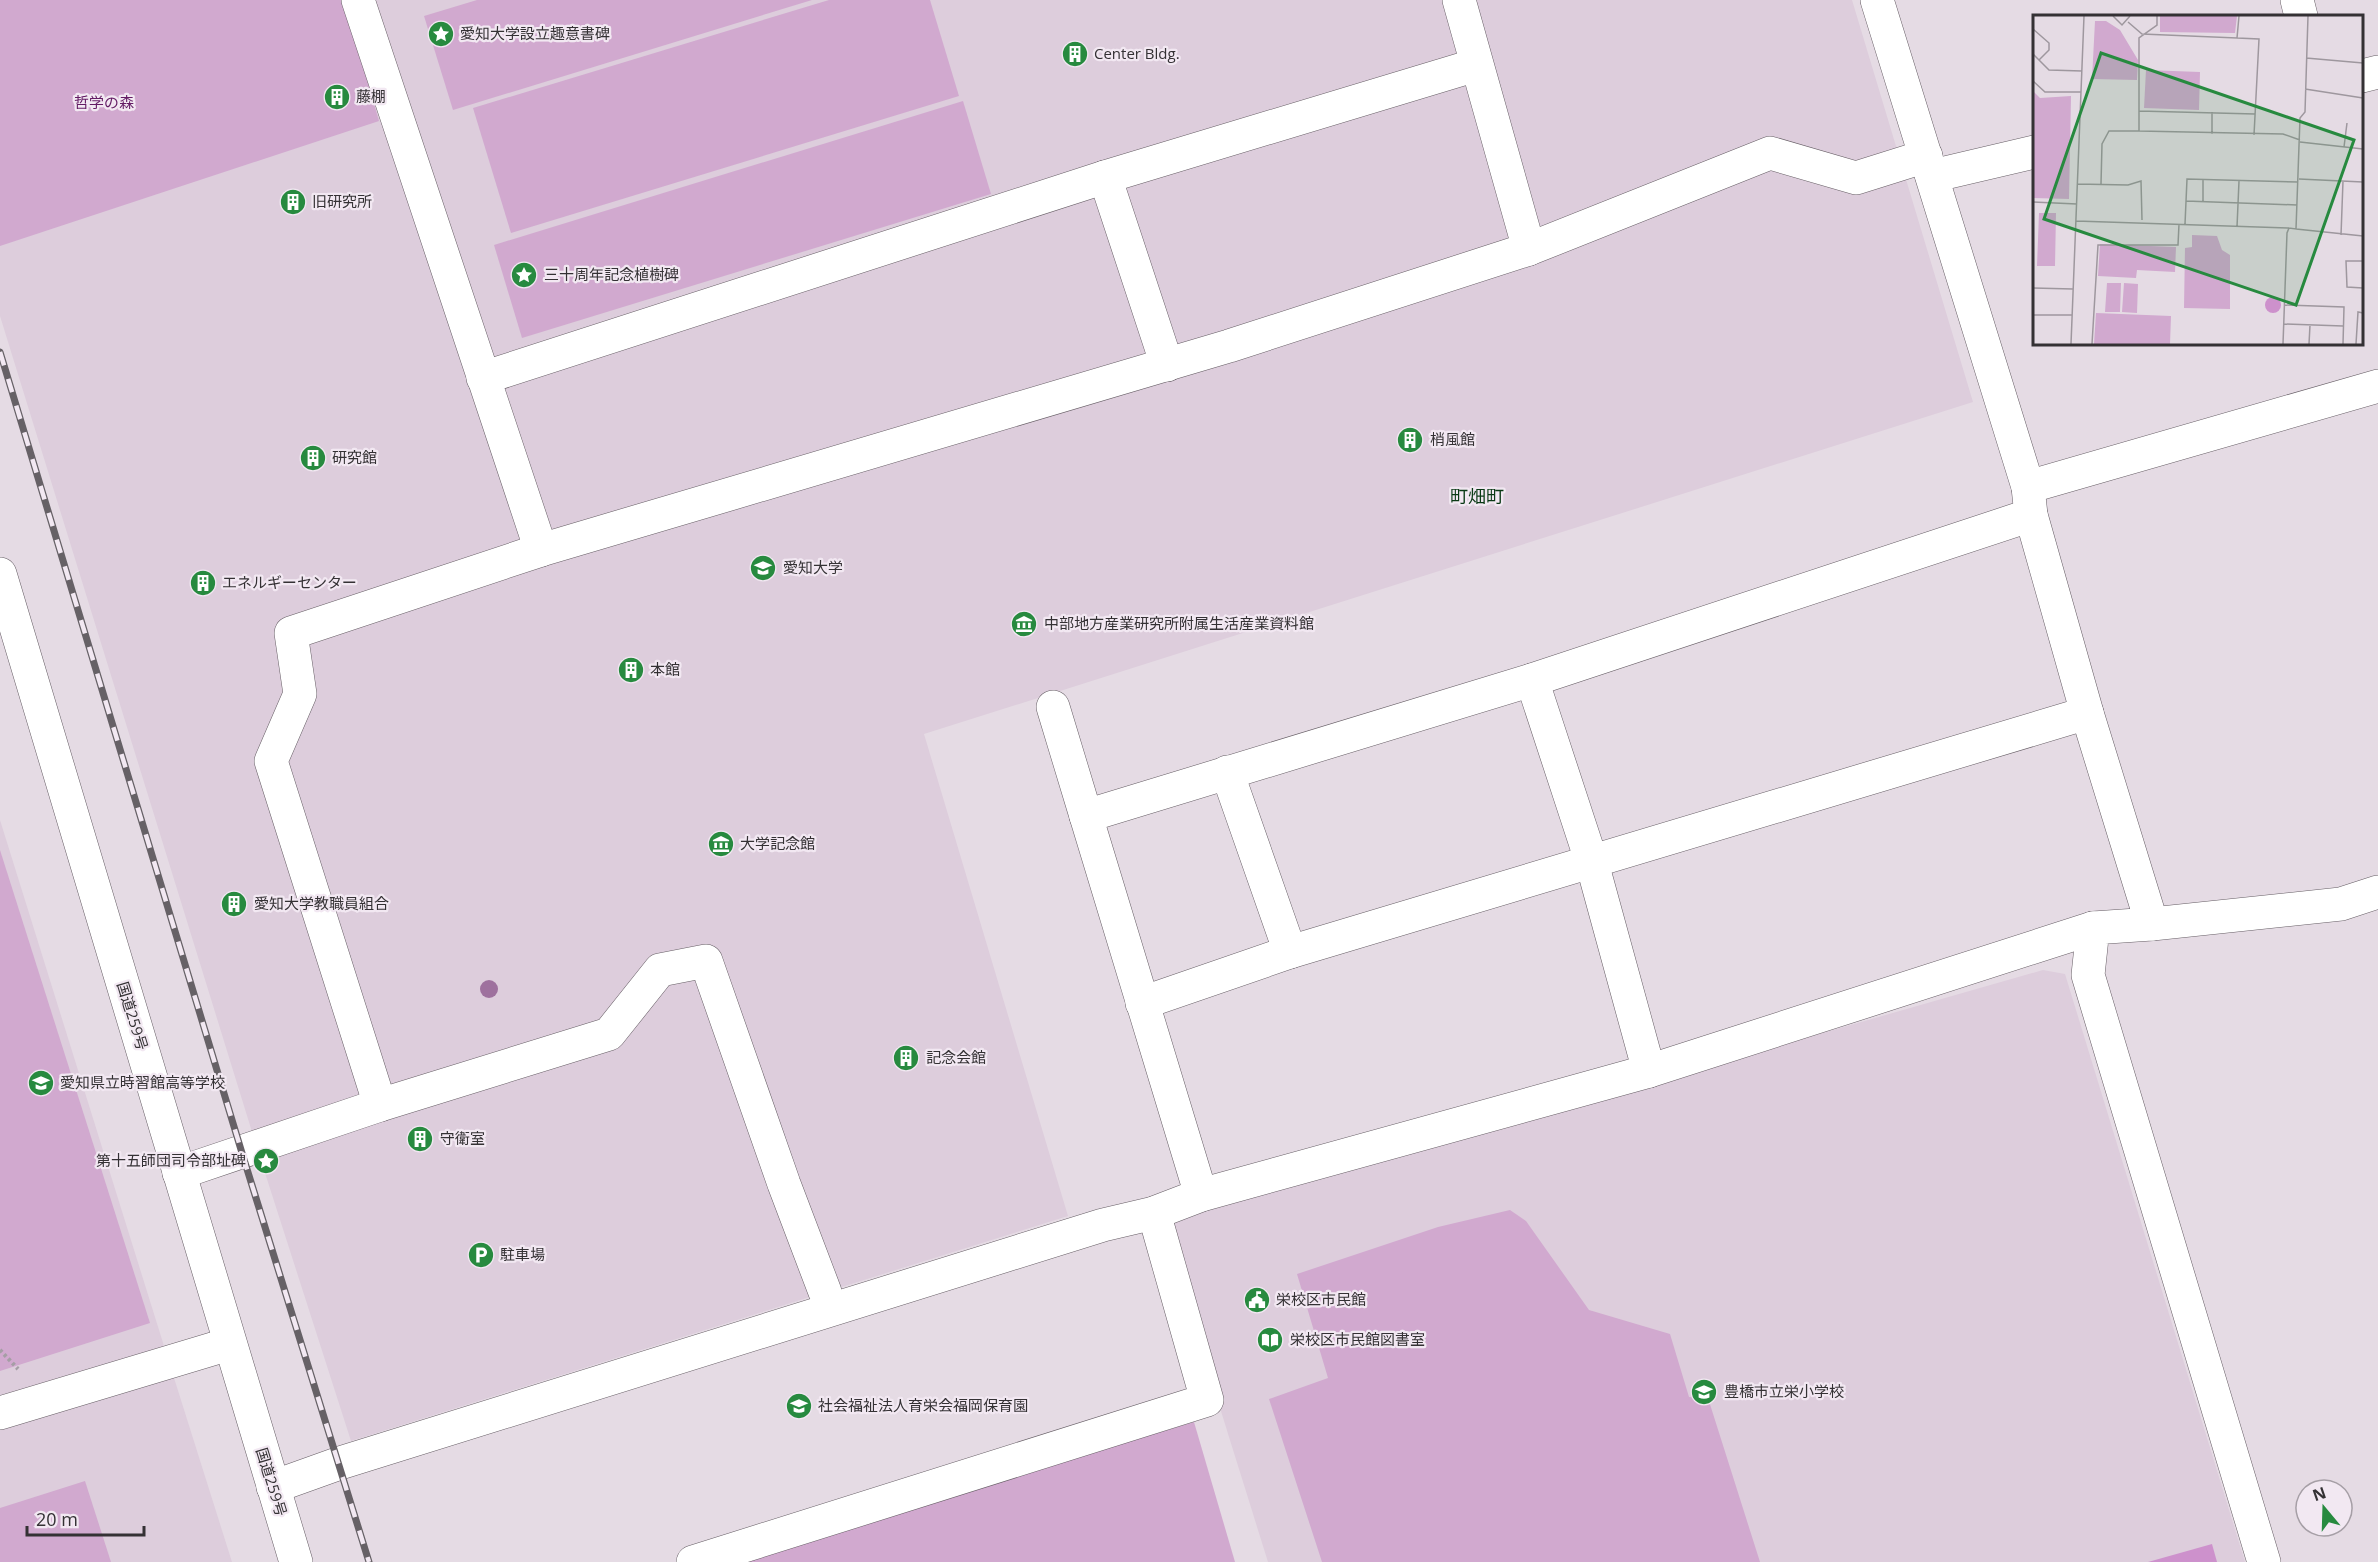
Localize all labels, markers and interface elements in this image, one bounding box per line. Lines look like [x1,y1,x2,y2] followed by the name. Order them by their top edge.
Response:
[2033,15,2363,345] inset map
[426,19,456,49] place icon: 愛知大学設立趣意書碑
[460,23,610,43] place label: 愛知大学設立趣意書碑
[1060,39,1090,69] building icon: Center Bldg.
[1094,43,1180,63] place label: Center Bldg.
[322,82,352,112] building icon: 藤棚
[356,86,386,106] place label: 藤棚
[74,92,134,112] park label: 哲学の森
[278,187,308,217] building icon: 旧研究所
[312,191,372,211] place label: 旧研究所
[509,260,539,290] place icon: 三十周年記念植樹碑
[544,264,679,284] place label: 三十周年記念植樹碑
[1395,425,1425,455] building icon: 梢風館
[1430,429,1475,449] place label: 梢風館
[298,443,328,473] building icon: 研究館
[332,447,377,467] place label: 研究館
[1450,484,1504,508] district label: 町畑町
[748,553,778,583] school or university icon: 愛知大学
[783,557,843,577] place label: 愛知大学
[188,568,218,598] building icon: エネルギーセンター
[222,572,357,592] place label: エネルギーセンター
[1009,609,1039,639] museum icon: 中部地方産業研究所附属生活産業資料館
[1044,613,1314,633] place label: 中部地方産業研究所附属生活産業資料館
[616,655,646,685] building icon: 本館
[650,659,680,679] place label: 本館
[706,829,736,859] museum icon: 大学記念館
[740,833,815,853] place label: 大学記念館
[219,889,249,919] building icon: 愛知大学教職員組合
[254,893,389,913] place label: 愛知大学教職員組合
[113,979,153,1052] street label: 国道259号
[891,1043,921,1073] building icon: 記念会館
[926,1047,986,1067] place label: 記念会館
[26,1068,56,1098] school or university icon: 愛知県立時習館高等学校
[60,1072,225,1092] place label: 愛知県立時習館高等学校
[405,1124,435,1154] building icon: 守衛室
[440,1128,485,1148] place label: 守衛室
[251,1146,281,1176] place icon: 第十五師団司令部址碑
[96,1150,246,1170] place label: 第十五師団司令部址碑
[466,1240,496,1270] parking icon: 駐車場
[500,1244,545,1264] place label: 駐車場
[1242,1285,1272,1315] public building icon: 栄校区市民館
[1276,1289,1366,1309] place label: 栄校区市民館
[1255,1325,1285,1355] library icon: 栄校区市民館図書室
[1290,1329,1425,1349] place label: 栄校区市民館図書室
[1689,1377,1719,1407] school or university icon: 豊橋市立栄小学校
[1724,1381,1844,1401] place label: 豊橋市立栄小学校
[784,1391,814,1421] school or university icon: 社会福祉法人育栄会福岡保育園
[818,1395,1028,1415] place label: 社会福祉法人育栄会福岡保育園
[252,1445,292,1518] street label: 国道259号
[2294,1478,2354,1538] north arrow
[2309,1481,2329,1506] text: N
[27,1499,144,1537] scale bar
[36,1507,78,1531] text: 20 m

